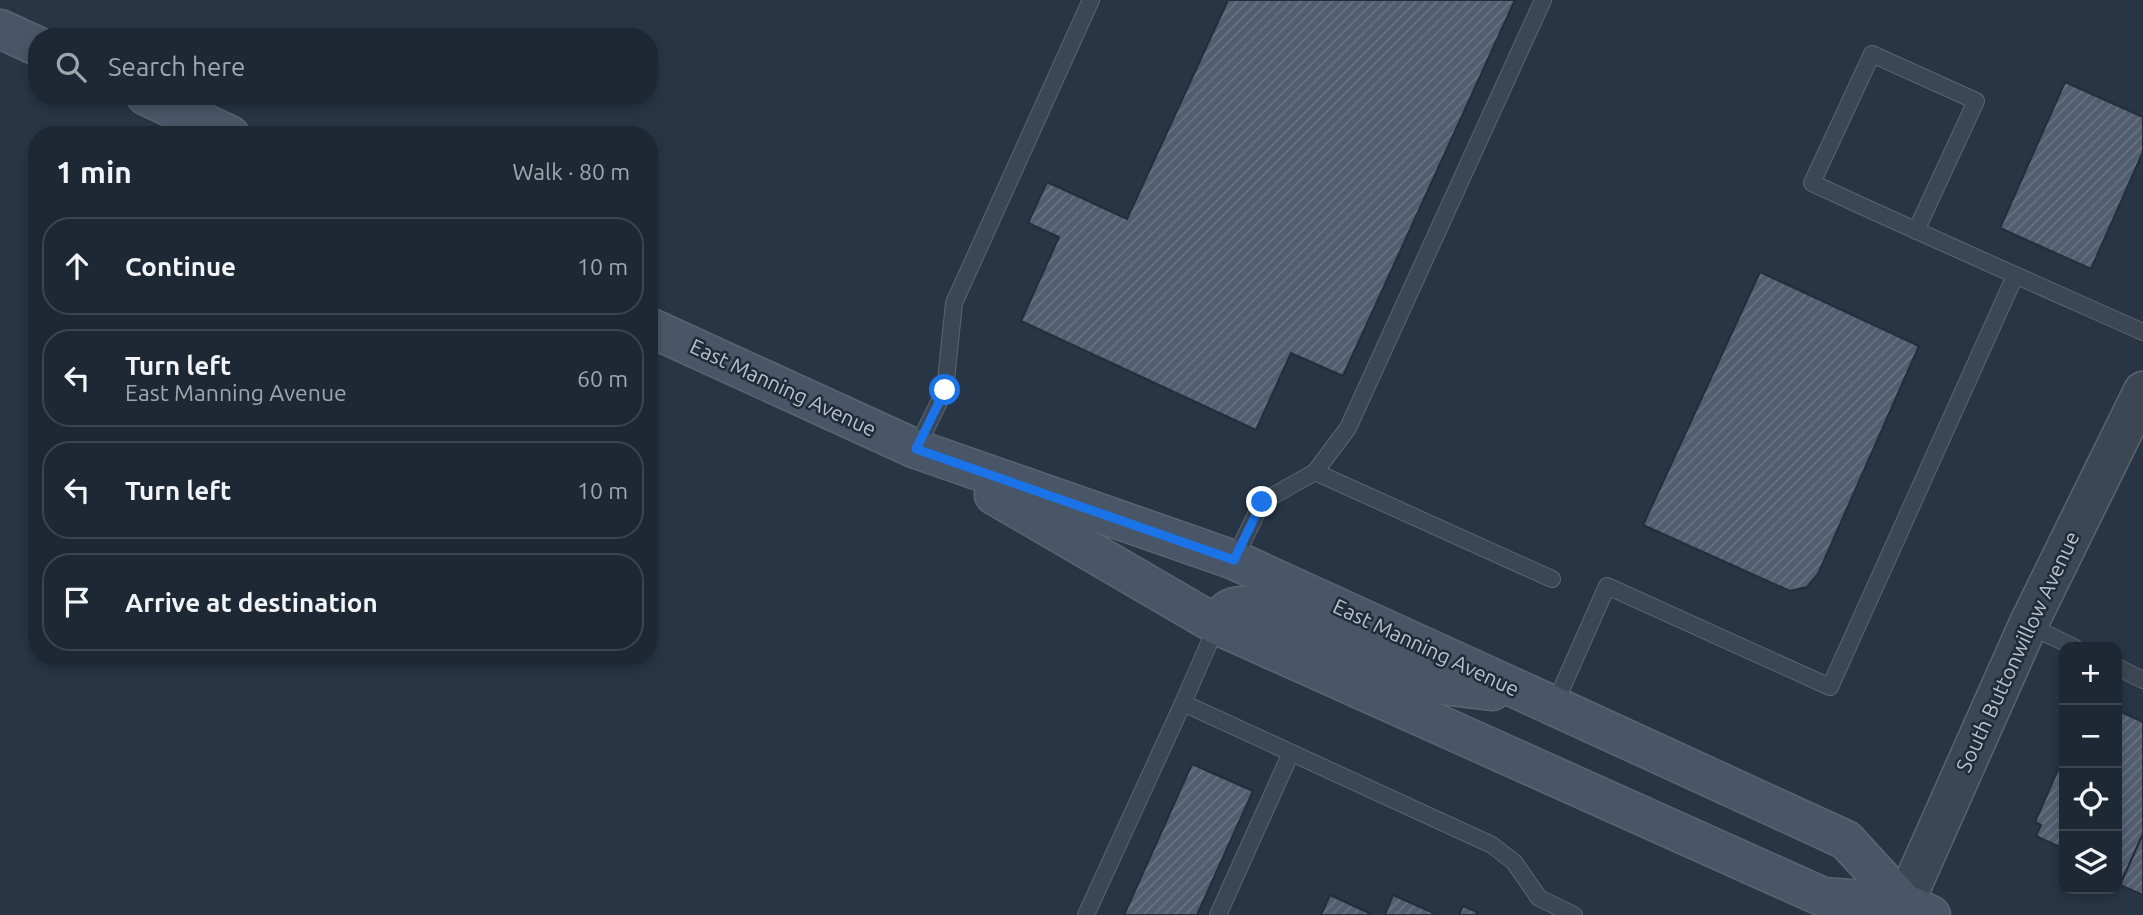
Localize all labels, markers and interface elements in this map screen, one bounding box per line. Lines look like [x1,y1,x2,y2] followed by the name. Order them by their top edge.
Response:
[28,28,658,105] search box
[52,48,90,86] icon: search
[108,52,245,81] text: Search here
[56,155,132,189] text: 1 min
[512,159,630,184] text: Walk · 80 m
[58,247,96,285] icon: ahead
[125,252,236,281] text: Continue
[577,254,628,279] text: 10 m
[687,333,880,441] street label: East Manning Avenue
[125,351,231,380] text: Turn left
[58,359,96,397] icon: left
[577,366,628,391] text: 60 m
[929,374,960,405] route start
[125,380,347,405] text: East Manning Avenue
[58,471,96,509] icon: left
[125,476,231,505] text: Turn left
[577,478,628,503] text: 10 m
[1246,486,1277,517] route end
[1951,527,2084,776] street label: South Buttonwillow Avenue
[58,583,96,621] icon: arrive
[125,588,378,617] text: Arrive at destination
[1330,593,1523,701] street label: East Manning Avenue
[2059,642,2122,894] map controls
[2059,642,2122,705] button: +
[2059,705,2122,768] button: −
[2059,768,2122,831] button: locate
[2059,831,2122,894] button: layers

